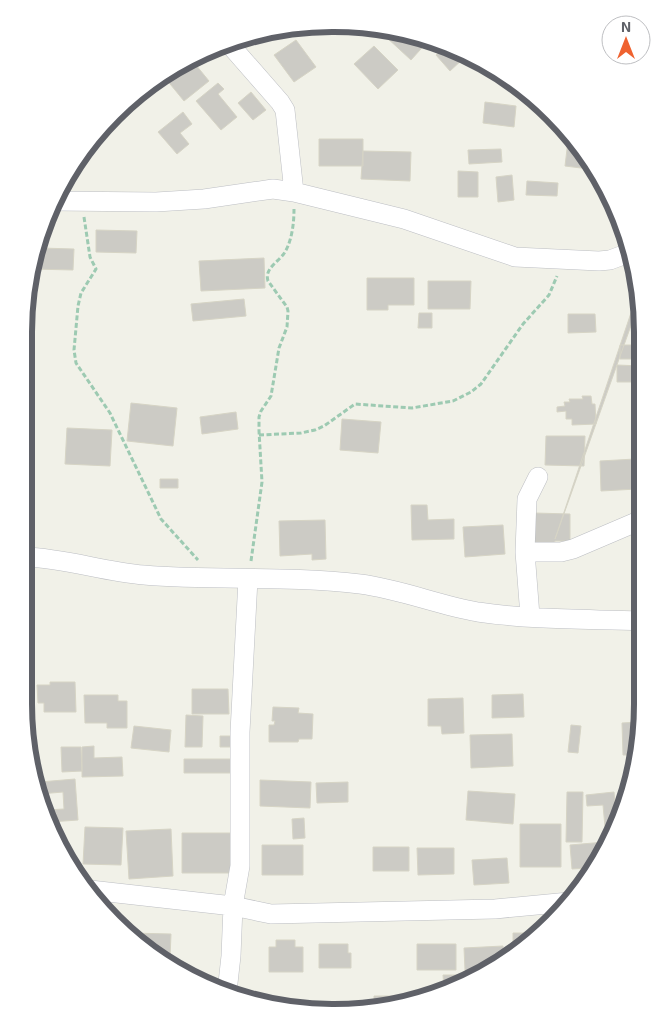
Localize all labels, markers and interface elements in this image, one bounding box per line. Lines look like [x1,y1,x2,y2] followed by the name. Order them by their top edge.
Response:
[601,15,651,65] north arrow
[621,18,631,35] text: N

